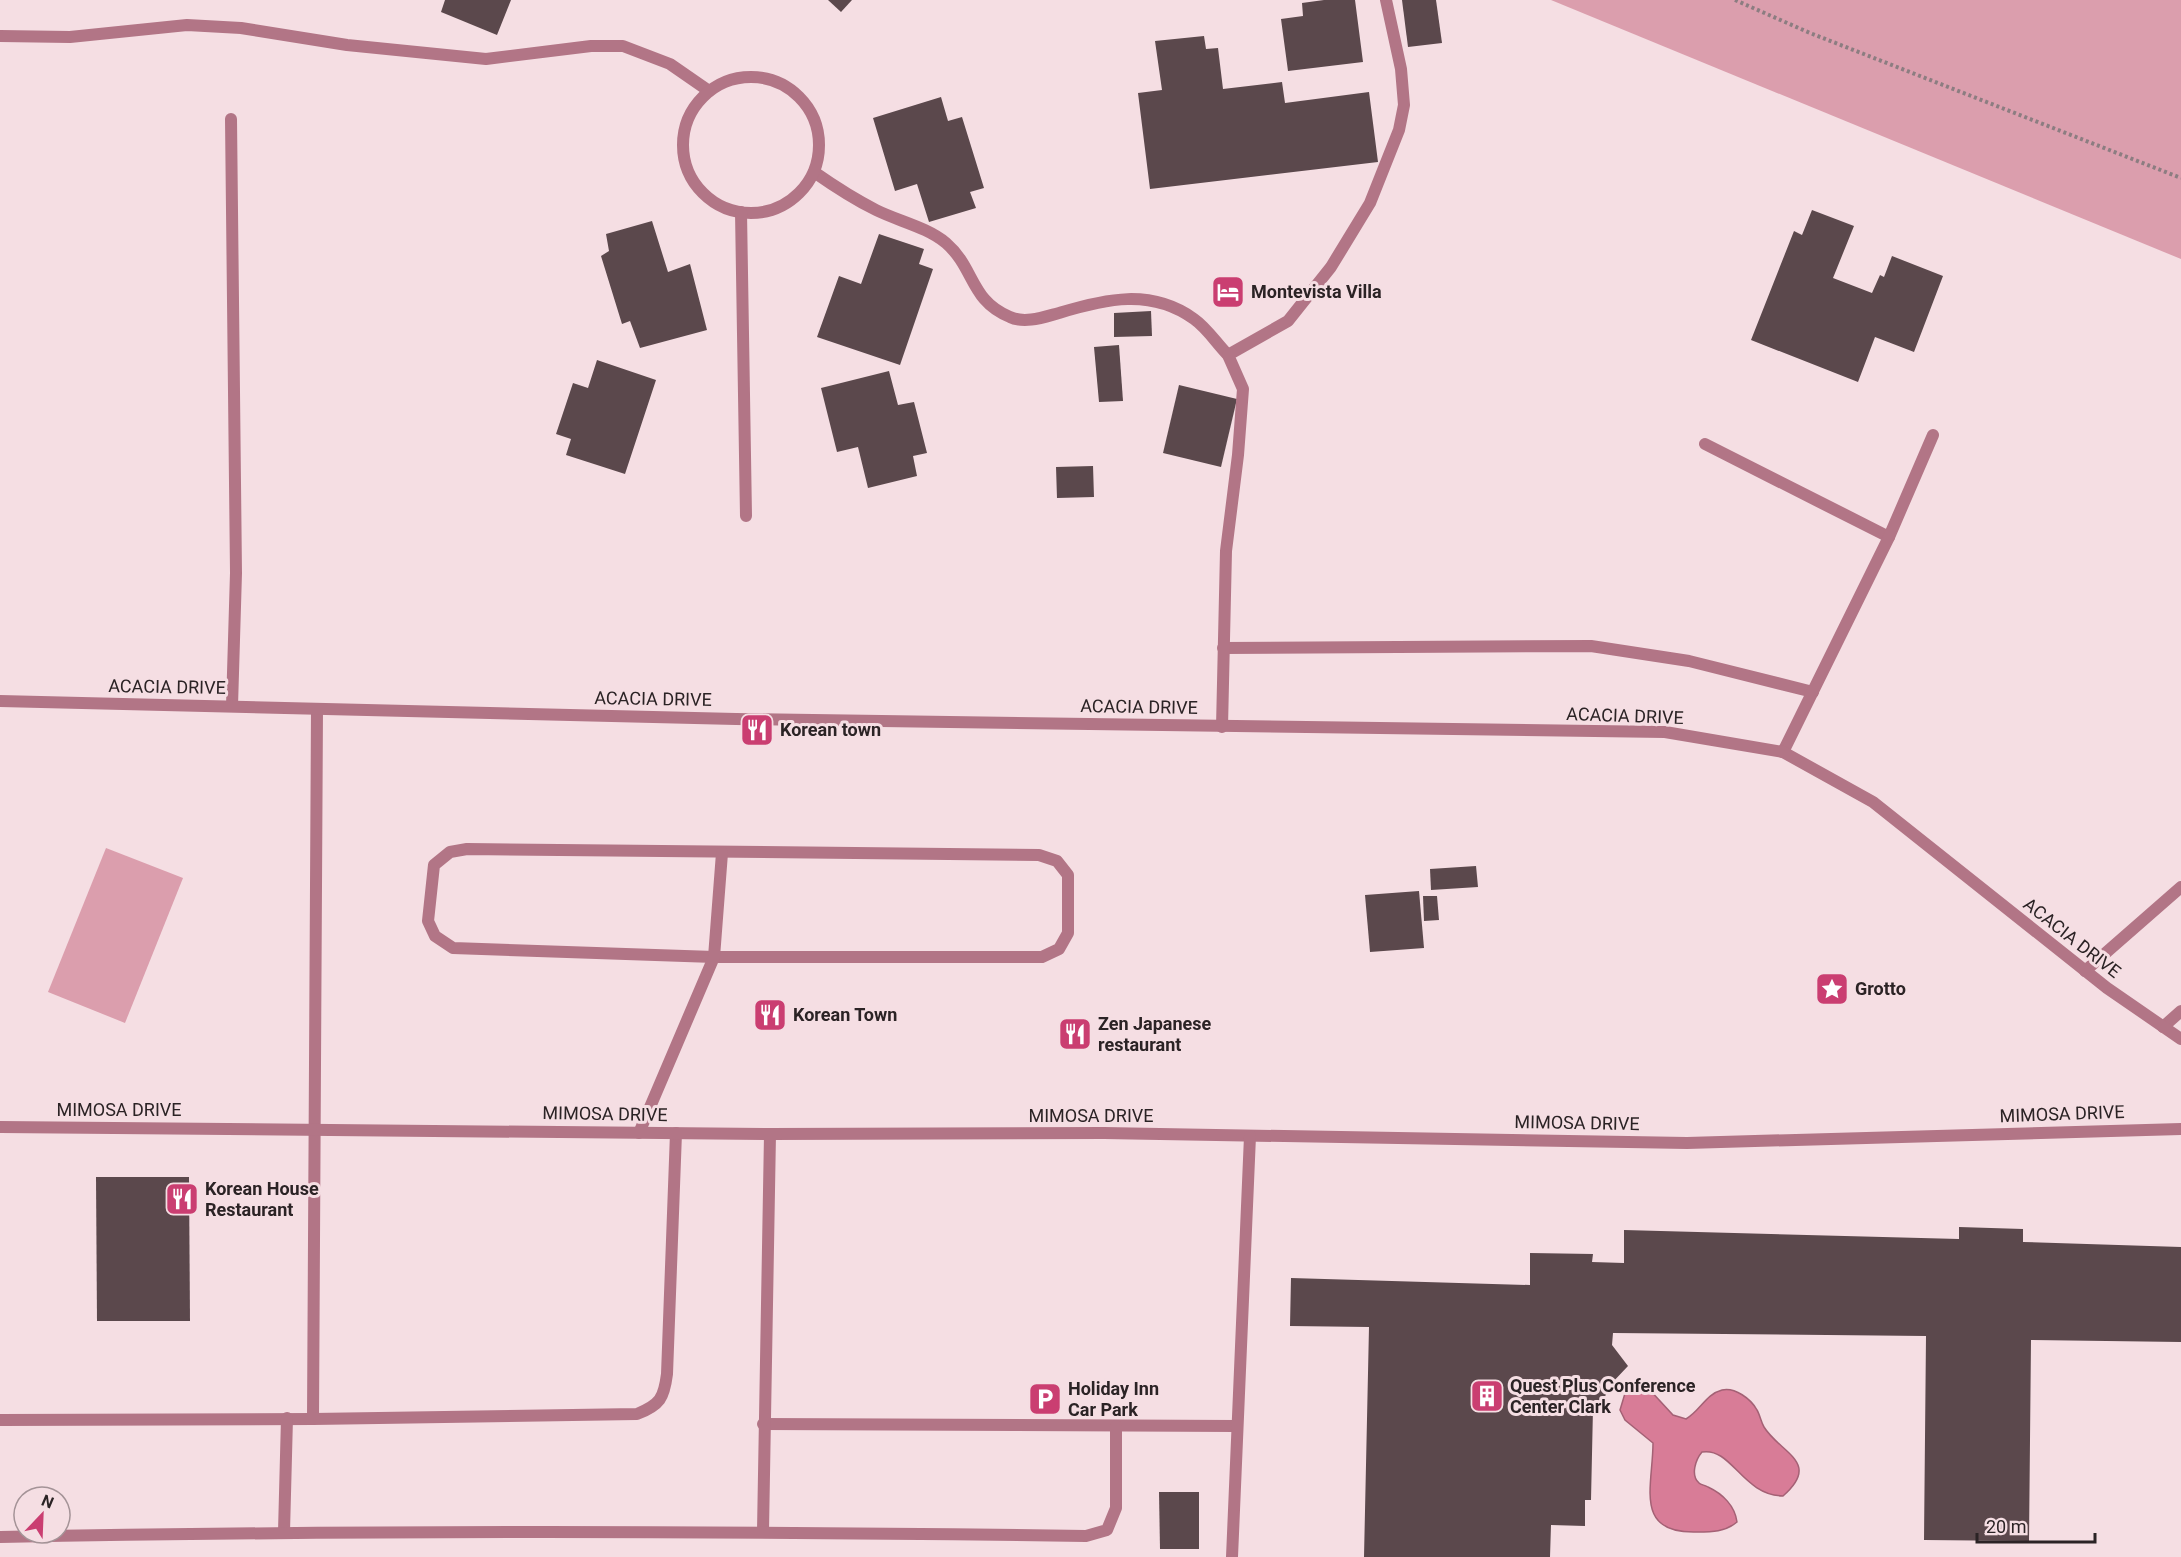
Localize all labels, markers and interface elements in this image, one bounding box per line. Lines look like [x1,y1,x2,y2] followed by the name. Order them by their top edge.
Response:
[1210,274,1246,310] hotel icon: Montevista Villa
[1251,281,1382,302] place label: Montevista Villa
[108,675,226,698] street label: ACACIA DRIVE
[594,687,712,710] street label: ACACIA DRIVE
[1080,695,1198,718] street label: ACACIA DRIVE
[1566,703,1684,728] street label: ACACIA DRIVE
[739,712,775,748] restaurant icon: Korean town
[780,719,881,740] place label: Korean town
[2020,893,2125,982] street label: ACACIA DRIVE
[1814,971,1850,1007] place icon: Grotto
[1855,978,1906,999] place label: Grotto
[752,997,788,1033] restaurant icon: Korean Town
[793,1004,897,1025] place label: Korean Town
[1098,1013,1212,1055] place label: Zen Japanese restaurant
[1057,1016,1093,1052] restaurant icon: Zen Japanese restaurant
[56,1099,182,1120] street label: MIMOSA DRIVE
[1999,1101,2125,1126] street label: MIMOSA DRIVE
[542,1102,668,1125] street label: MIMOSA DRIVE
[1028,1105,1154,1126] street label: MIMOSA DRIVE
[1514,1111,1640,1134] street label: MIMOSA DRIVE
[205,1178,319,1220] place label: Korean House Restaurant
[164,1181,200,1217] restaurant icon: Korean House Restaurant
[1510,1375,1696,1417] place label: Quest Plus Conference Center Clark
[1068,1378,1159,1420] place label: Holiday Inn Car Park
[1469,1378,1505,1414] building icon: Quest Plus Conference Center Clark
[1027,1381,1063,1417] parking icon: Holiday Inn Car Park
[12,1485,72,1545] north arrow
[39,1491,57,1513] text: N
[1977,1506,2096,1544] scale bar
[1986,1516,2026,1537] text: 20 m

